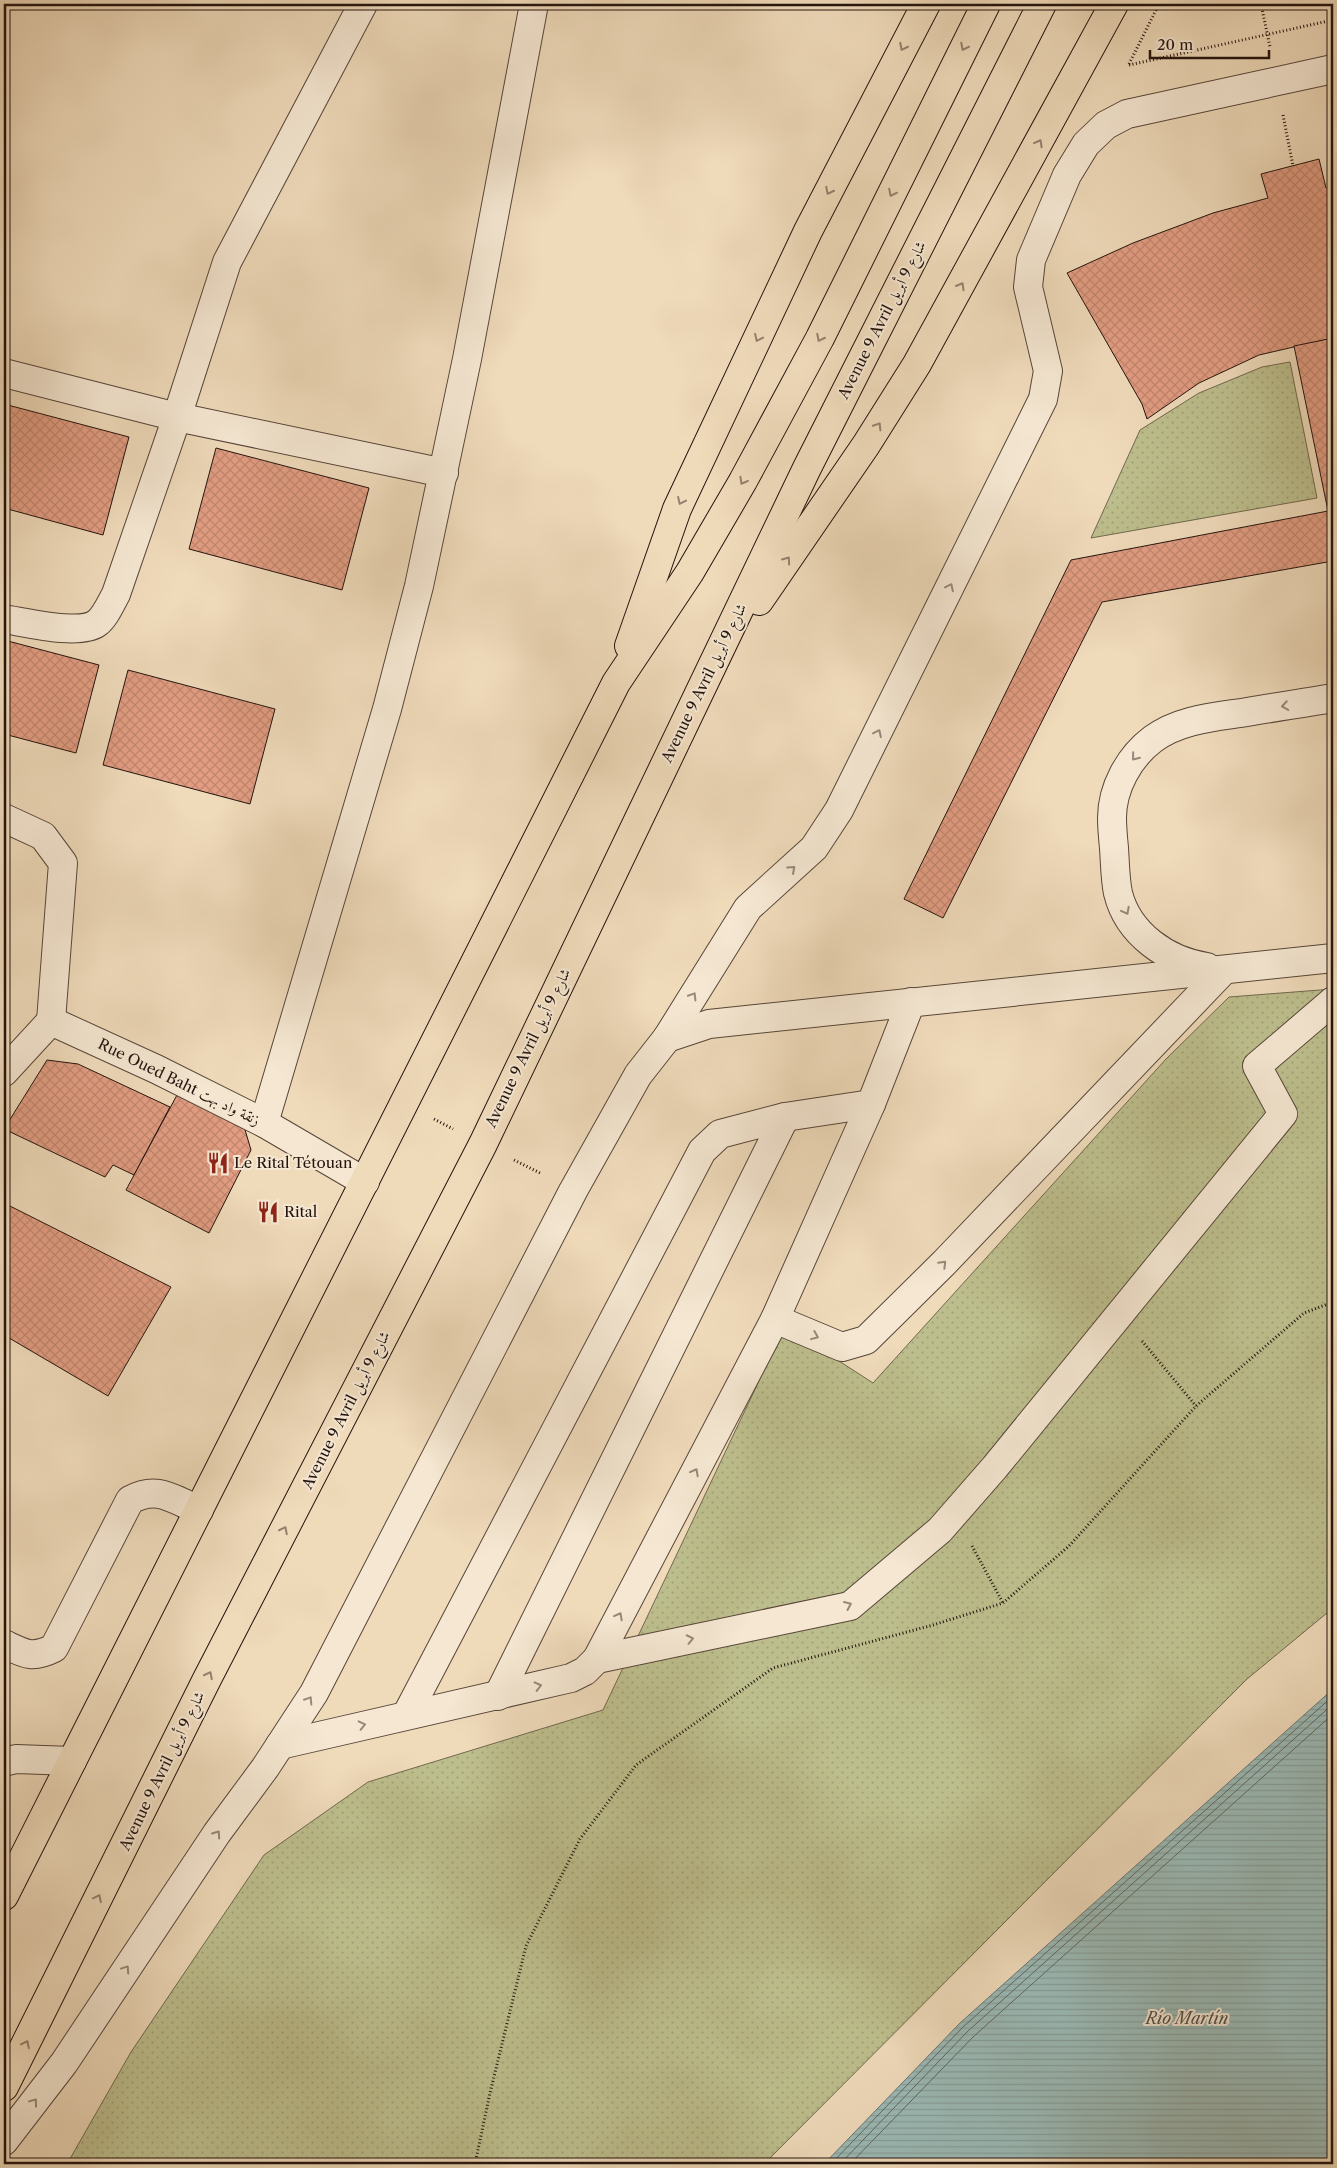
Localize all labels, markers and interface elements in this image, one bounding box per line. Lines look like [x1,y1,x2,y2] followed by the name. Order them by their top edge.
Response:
[1150,28,1268,60] scale bar
[1157,35,1193,54] text: 20 m
[899,42,909,51] one-way arrow
[960,42,970,51] one-way arrow
[1032,140,1042,149] one-way arrow
[825,186,835,195] one-way arrow
[888,188,898,197] one-way arrow
[832,237,933,405] street label: Avenue 9 Avril شارع 9 أبريل
[954,282,964,291] one-way arrow
[754,333,764,342] one-way arrow
[816,333,826,342] one-way arrow
[872,422,881,431] one-way arrow
[739,476,749,485] one-way arrow
[678,495,688,504] one-way arrow
[781,556,790,566] one-way arrow
[944,583,954,592] one-way arrow
[655,600,754,768] street label: Avenue 9 Avril شارع 9 أبريل
[1281,700,1289,710] one-way arrow
[872,729,882,738] one-way arrow
[1132,751,1141,760] one-way arrow
[786,865,795,874] one-way arrow
[1120,906,1130,915] one-way arrow
[479,965,578,1133] street label: Avenue 9 Avril شارع 9 أبريل
[687,993,696,1002] one-way arrow
[94,1034,264,1130] street label: Rue Oued Baht زنقة واد بهت
[205,1150,231,1176] restaurant icon: Le Rital Tétouan
[234,1153,353,1172] place label: Le Rital Tétouan
[255,1199,281,1225] restaurant icon: Rital
[284,1202,318,1221] place label: Rital
[937,1261,946,1270] one-way arrow
[296,1327,397,1495] street label: Avenue 9 Avril شارع 9 أبريل
[810,1329,819,1340] one-way arrow
[689,1468,699,1477] one-way arrow
[278,1526,288,1535] one-way arrow
[843,1601,852,1611] one-way arrow
[613,1612,623,1621] one-way arrow
[686,1635,695,1645] one-way arrow
[203,1671,213,1680] one-way arrow
[533,1682,541,1692] one-way arrow
[113,1688,212,1856] street label: Avenue 9 Avril شارع 9 أبريل
[303,1697,313,1706] one-way arrow
[357,1721,365,1731] one-way arrow
[211,1830,220,1840] one-way arrow
[92,1894,102,1903] one-way arrow
[120,1965,130,1974] one-way arrow
[1144,2008,1228,2028] water label: Río Martín
[20,2040,30,2049] one-way arrow
[28,2098,37,2108] one-way arrow

